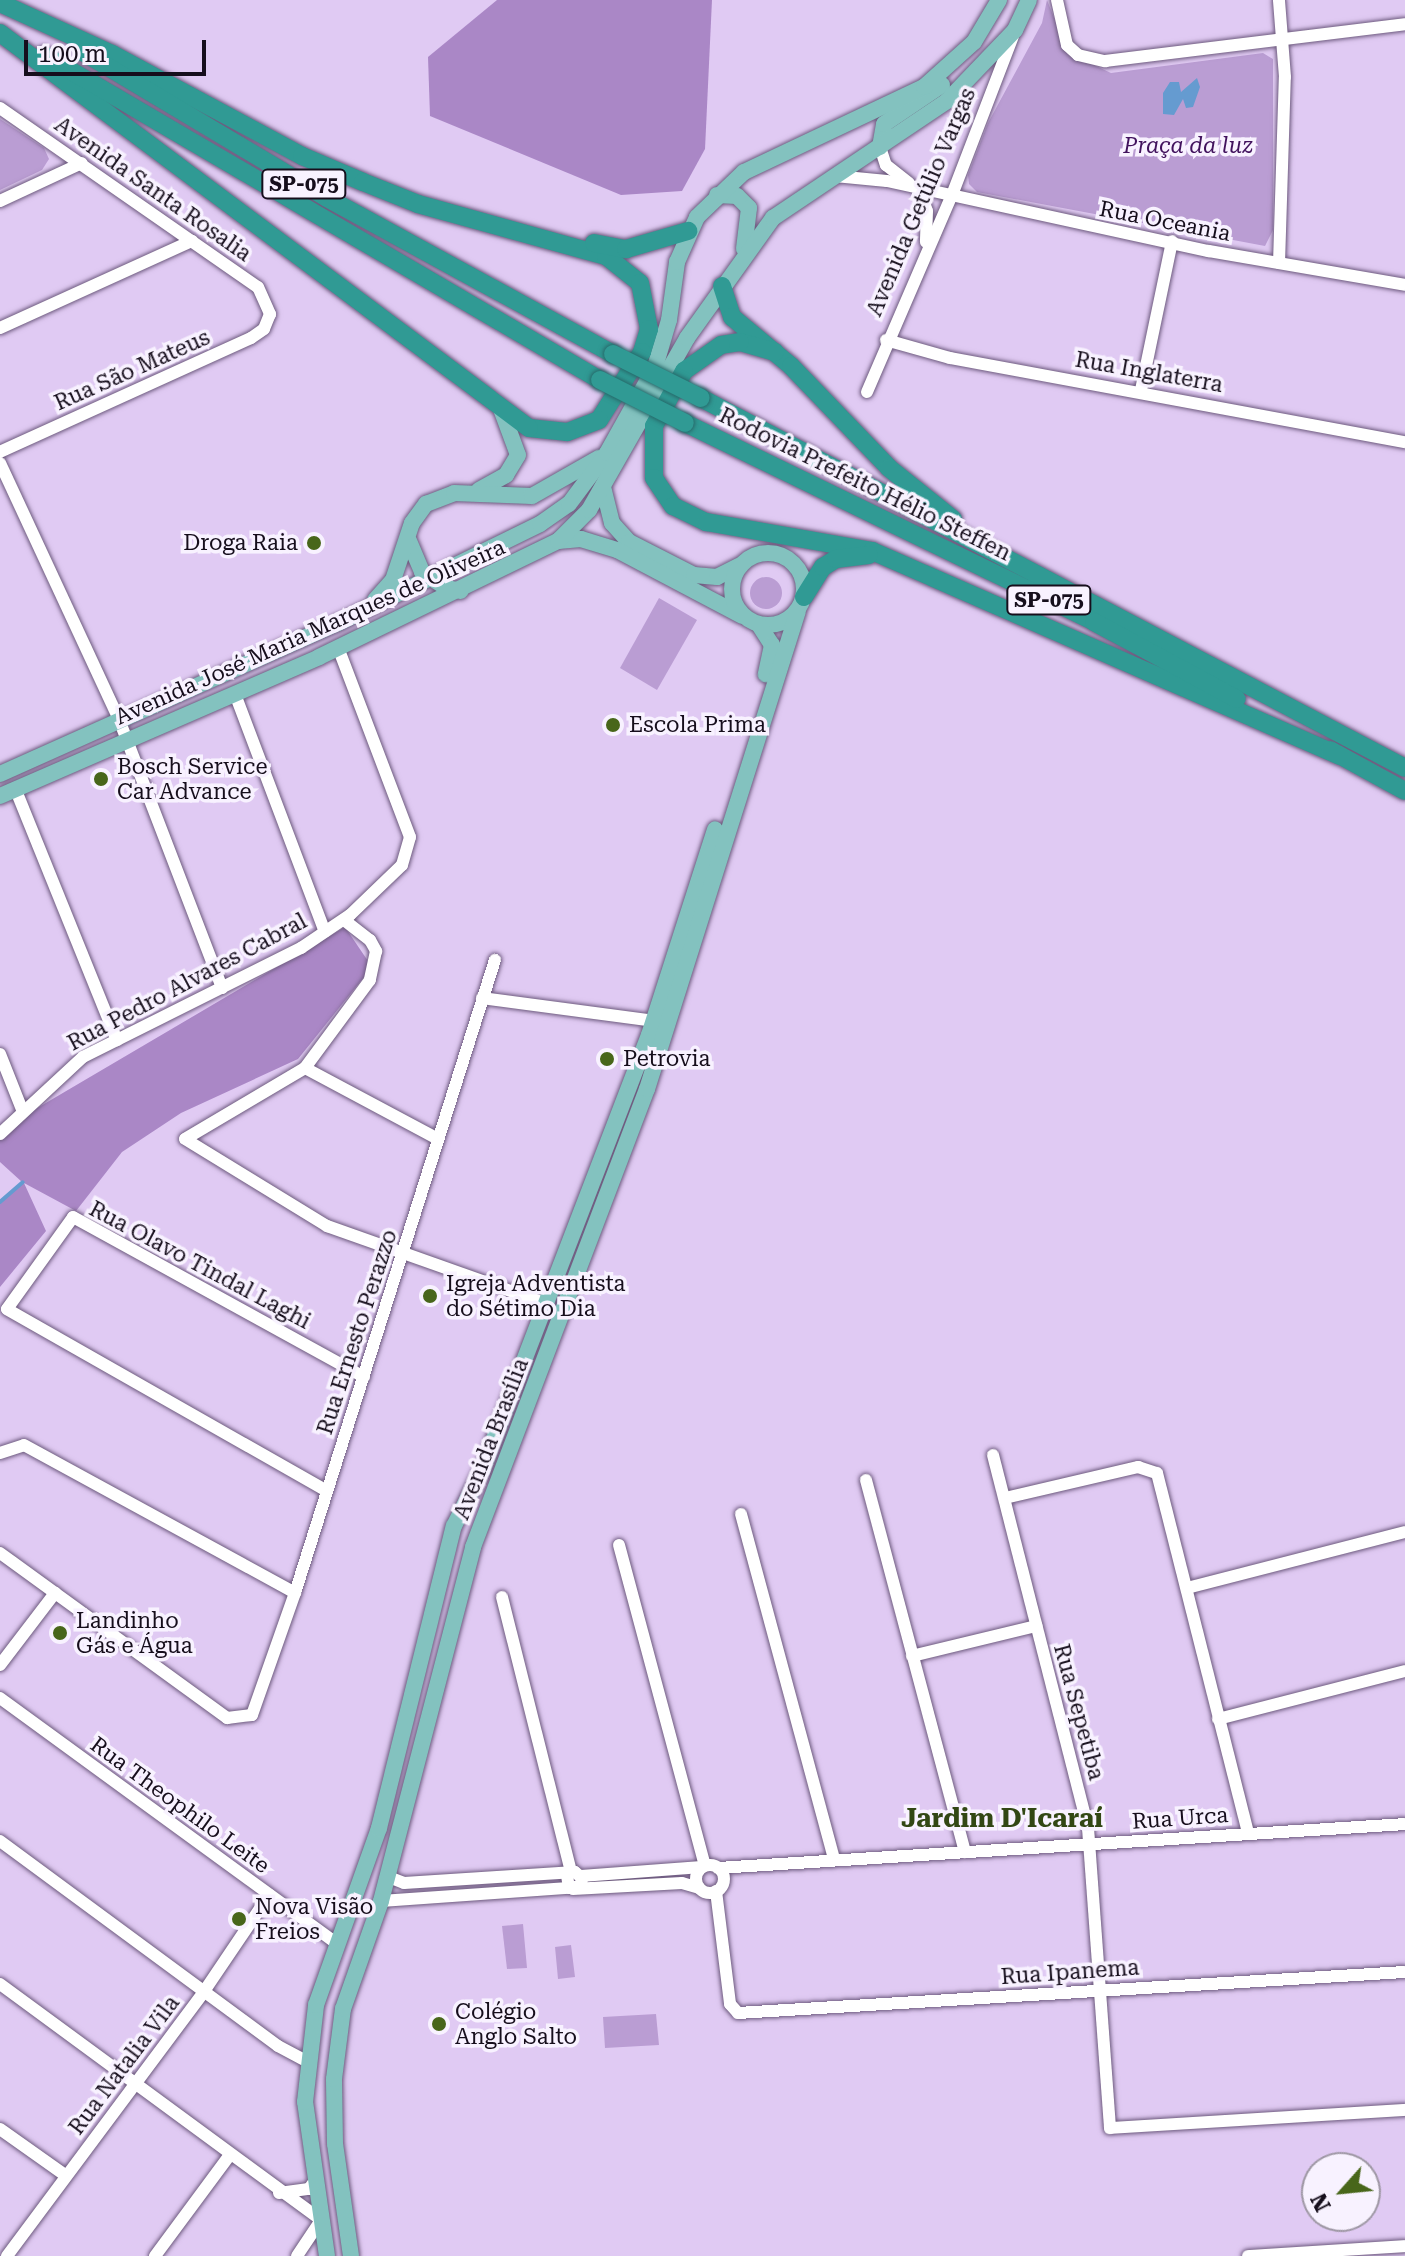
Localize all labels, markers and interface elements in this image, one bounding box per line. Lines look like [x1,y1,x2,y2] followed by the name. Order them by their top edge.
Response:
[28,24,210,74] scale bar
[38,40,106,68] text: 100 m
[861,84,981,320] street label: Avenida Getúlio Vargas
[50,111,256,267] street label: Avenida Santa Rosalia
[1123,133,1253,159] park label: Praça da luz
[260,168,348,200] road number: SP-075
[1097,195,1233,247] street label: Rua Oceania
[50,324,214,416] street label: Rua São Mateus
[1073,346,1225,398] street label: Rua Inglaterra
[715,402,1015,566] street label: Rodovia Prefeito Hélio Steffen
[183,530,298,556] place label: Droga Raia
[111,534,509,730] street label: Avenida José Maria Marques de Oliveira
[305,534,323,552] marker: Droga Raia
[1005,584,1093,616] road number: SP-075
[629,712,766,738] place label: Escola Prima
[604,716,622,734] marker: Escola Prima
[117,753,267,804] place label: Bosch Service Car Advance
[92,770,110,788] marker: Bosch Service Car Advance
[63,908,311,1056] street label: Rua Pedro Alvares Cabral
[623,1046,711,1072] place label: Petrovia
[598,1050,616,1068] marker: Petrovia
[85,1195,315,1335] street label: Rua Olavo Tindal Laghi
[311,1226,403,1438] street label: Rua Ernesto Perazzo
[446,1270,625,1322] place label: Igreja Adventista do Sétimo Dia
[421,1287,439,1305] marker: Igreja Adventista do Sétimo Dia
[448,1355,534,1523] street label: Avenida Brasília
[76,1607,193,1658] place label: Landinho Gás e Água
[51,1624,69,1642] marker: Landinho Gás e Água
[1048,1641,1110,1783] street label: Rua Sepetiba
[85,1731,275,1879] street label: Rua Theophilo Leite
[1131,1801,1229,1835] street label: Rua Urca
[901,1803,1103,1835] district label: Jardim D'Icaraí
[255,1893,373,1944] place label: Nova Visão Freios
[230,1910,248,1928] marker: Nova Visão Freios
[1000,1954,1140,1990] street label: Rua Ipanema
[63,1990,185,2140] street label: Rua Natalia Vila
[455,1998,577,2050] place label: Colégio Anglo Salto
[430,2015,448,2033] marker: Colégio Anglo Salto
[1301,2152,1381,2232] north arrow
[1306,2189,1336,2215] text: N

